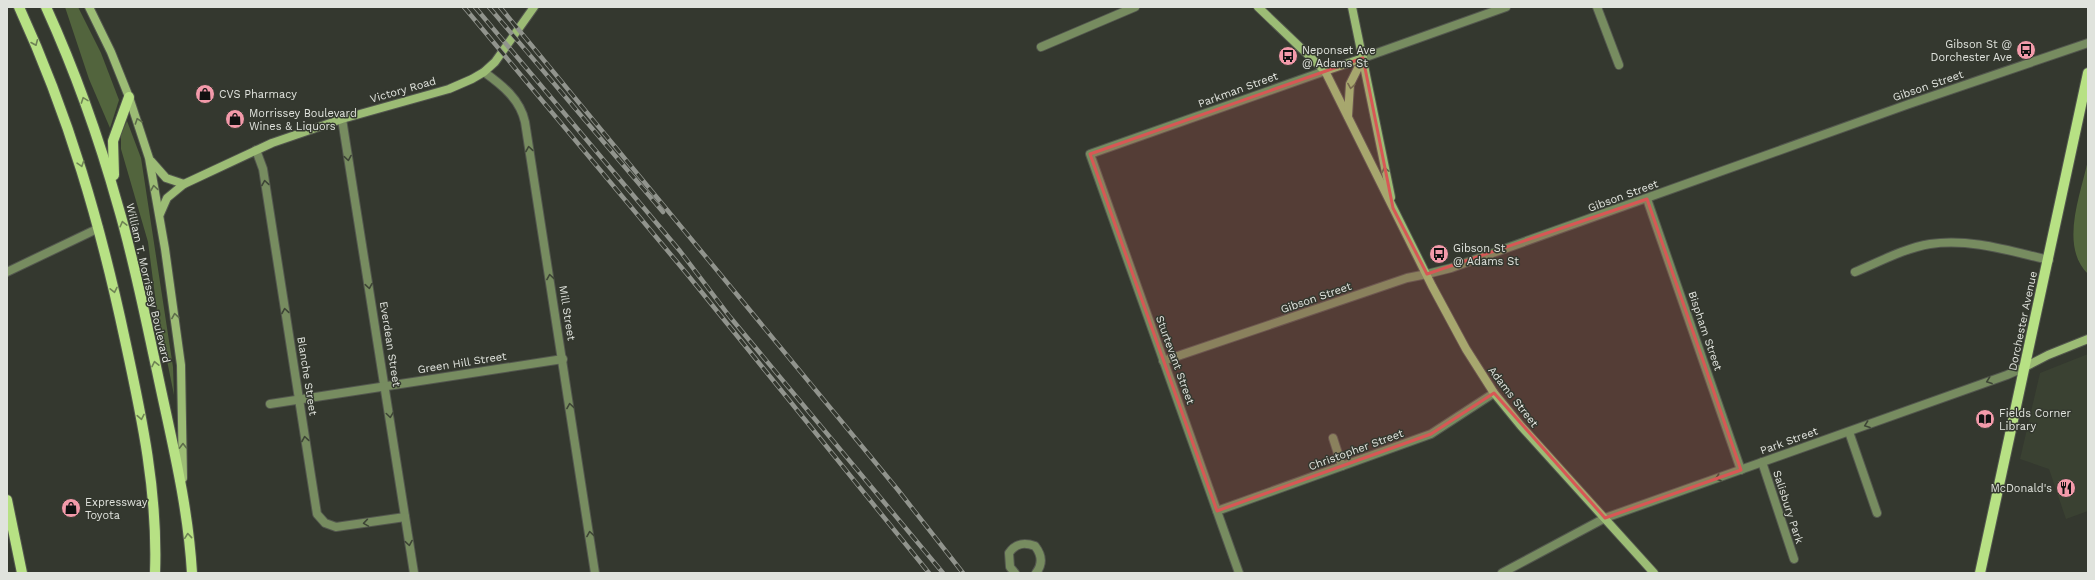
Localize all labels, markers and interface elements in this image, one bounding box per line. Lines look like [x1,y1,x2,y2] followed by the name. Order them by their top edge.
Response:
[30,38,38,46] one-way arrow
[1931,38,2012,64] place label: Gibson St @ Dorchester Ave
[2015,39,2037,61] bus stop icon: Gibson St @ Dorchester Ave
[1302,44,1376,70] place label: Neponset Ave @ Adams St
[1277,45,1299,67] bus stop icon: Neponset Ave @ Adams St
[1891,68,1965,104] street label: Gibson Street
[1196,69,1280,110] street label: Parkman Street
[369,74,437,106] street label: Victory Road
[194,83,216,105] shop icon: CVS Pharmacy
[1347,83,1356,89] one-way arrow
[219,88,297,101] place label: CVS Pharmacy
[80,97,89,104] one-way arrow
[249,107,357,133] place label: Morrissey Boulevard Wines & Liquors
[224,108,246,130] shop icon: Morrissey Boulevard Wines & Liquors
[134,118,142,125] one-way arrow
[525,146,534,152] one-way arrow
[343,155,352,161] one-way arrow
[76,161,85,168] one-way arrow
[1381,166,1389,173] one-way arrow
[1586,177,1660,215] street label: Gibson Street
[261,179,270,186] one-way arrow
[150,185,159,191] one-way arrow
[123,202,173,364] street label: William T. Morrissey Boulevard
[119,221,128,228] one-way arrow
[1453,242,1519,268] place label: Gibson St @ Adams St
[1428,243,1450,265] bus stop icon: Gibson St @ Adams St
[2006,270,2040,372] street label: Dorchester Avenue
[546,274,555,281] one-way arrow
[1279,280,1353,316] street label: Gibson Street
[364,283,373,289] one-way arrow
[556,285,578,342] street label: Mill Street
[110,287,118,293] one-way arrow
[1685,290,1725,373] street label: Bispham Street
[377,300,403,388] street label: Everdean Street
[281,308,290,314] one-way arrow
[171,313,179,319] one-way arrow
[1153,314,1197,406] street label: Sturtevant Street
[294,336,320,417] street label: Blanche Street
[417,350,508,376] street label: Green Hill Street
[152,361,160,368] one-way arrow
[1485,364,1541,430] street label: Adams Street
[1986,377,1993,385] one-way arrow
[566,403,575,409] one-way arrow
[1999,407,2072,433] place label: Fields Corner Library
[1974,408,1996,430] library icon: Fields Corner Library
[385,411,394,418] one-way arrow
[137,414,145,420] one-way arrow
[1863,420,1870,429] one-way arrow
[1758,424,1820,457] street label: Park Street
[1307,427,1406,473] street label: Christopher Street
[301,436,310,442] one-way arrow
[178,443,187,449] one-way arrow
[1770,469,1806,545] street label: Salisbury Park
[1714,473,1721,482] one-way arrow
[2055,477,2077,499] restaurant icon: McDonald's
[1990,482,2052,495] place label: McDonald's
[85,496,148,522] place label: Expressway Toyota
[60,497,82,519] shop icon: Expressway Toyota
[363,518,369,527] one-way arrow
[586,531,595,537] one-way arrow
[184,533,193,539] one-way arrow
[404,540,413,546] one-way arrow

